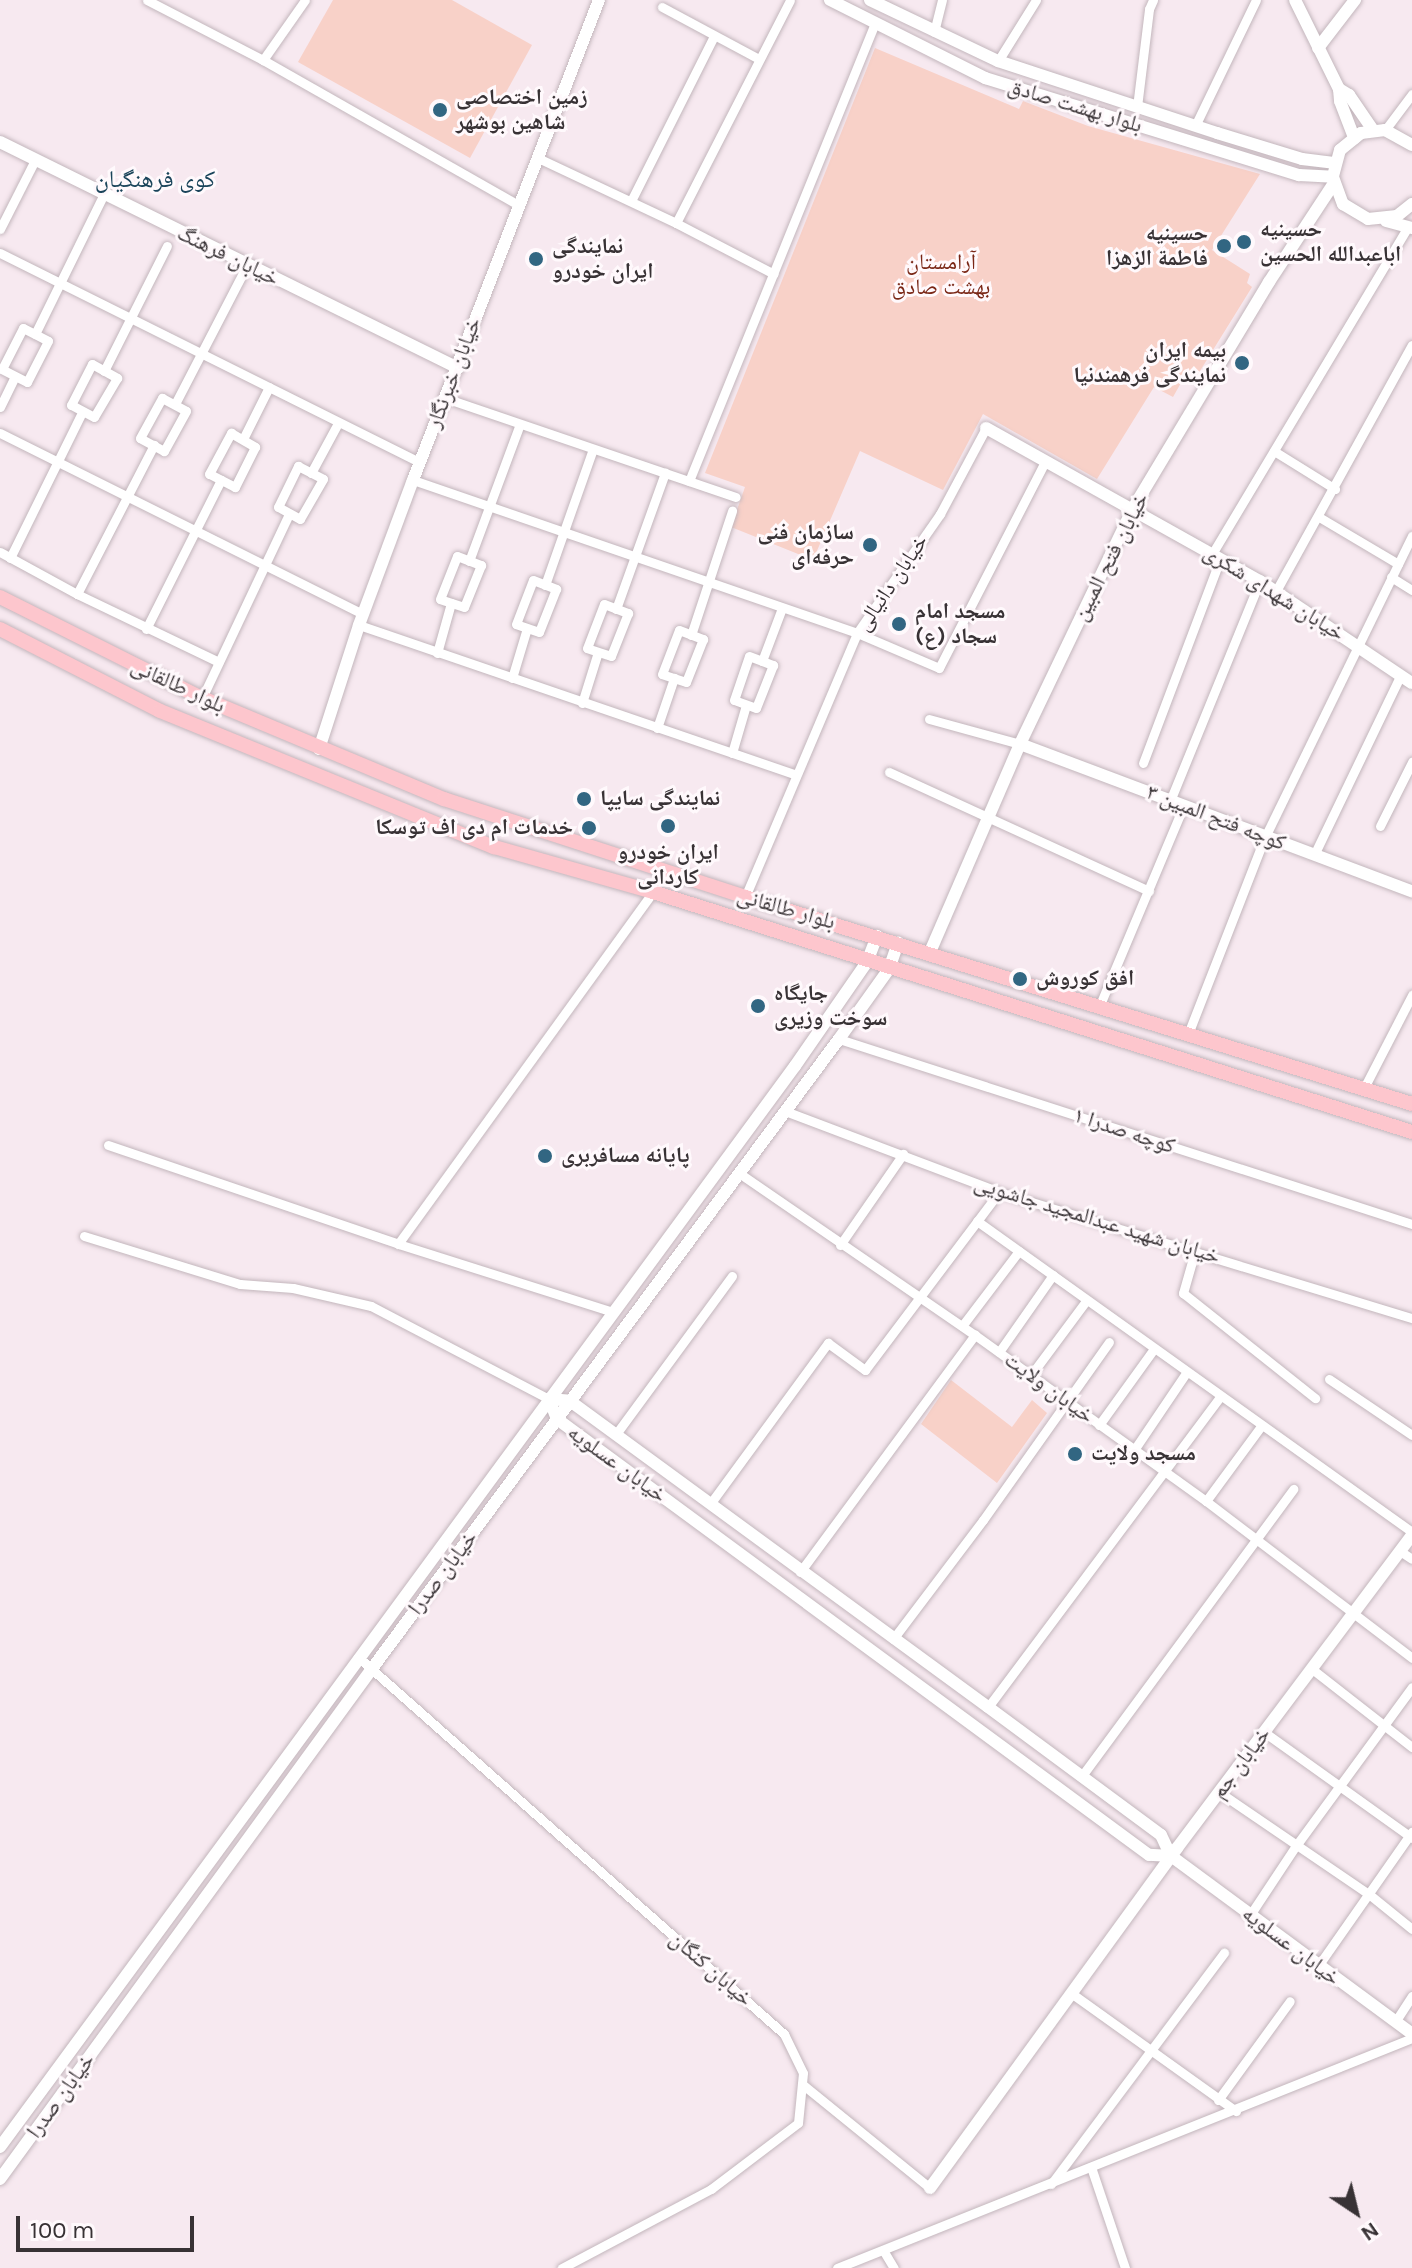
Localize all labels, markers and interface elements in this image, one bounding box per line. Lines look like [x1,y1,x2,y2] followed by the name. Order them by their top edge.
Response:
[1005,73,1145,139] street label: بلوار بهشت صادق
[456,84,587,136] place label: زمین اختصاصی شاهین بوشهر
[431,101,449,119] marker: زمین اختصاصی شاهین بوشهر
[95,166,215,194] district label: کوی فرهنگیان
[1260,216,1401,268] place label: حسینیه اباعبدالله الحسین
[173,220,283,292] street label: خیابان فرهنگ
[1106,220,1208,272] place label: حسینیه فاطمة الزهزا
[552,233,653,284] place label: نمایندگی ایران خودرو
[1235,233,1253,251] marker: حسینیه اباعبدالله الحسین
[1215,237,1233,255] marker: حسینیه فاطمة الزهزا
[892,249,990,300] park label: آرامستان بهشت صادق
[527,250,545,268] marker: نمایندگی ایران خودرو
[421,314,487,432] street label: خیابان خبرنگار
[1073,337,1226,388] place label: بیمه ایران نمایندگی فرهمندنیا
[1233,354,1251,372] marker: بیمه ایران نمایندگی فرهمندنیا
[1067,488,1155,626] street label: خیابان فتح المبین
[757,519,854,570] place label: سازمان فنی حرفه‌ای
[850,530,934,636] street label: خیابان دانیالی
[861,536,879,554] marker: سازمان فنی حرفه‌ای
[1198,539,1350,647] street label: خیابان شهدای شکری
[915,598,1005,650] place label: مسجد امام سجاد (ع)
[890,615,908,633] marker: مسجد امام سجاد (ع)
[127,653,229,719] street label: بلوار طالقانی
[1143,779,1289,857] street label: کوچه فتح المبین ۳
[600,786,720,812] place label: نمایندگی سایپا
[575,790,593,808] marker: نمایندگی سایپا
[375,815,573,841] place label: خدمات ام دی اف توسکا
[659,817,677,835] marker: ایران خودرو کاردانی
[580,819,598,837] marker: خدمات ام دی اف توسکا
[617,839,719,890] place label: ایران خودرو کاردانی
[734,882,838,936] street label: بلوار طالقانی
[1036,966,1134,992] place label: افق کوروش
[1011,970,1029,988] marker: افق کوروش
[774,980,887,1032] place label: جایگاه سوخت وزیری
[749,997,767,1015] marker: جایگاه سوخت وزیری
[1070,1102,1178,1160] street label: کوچه صدرا ۱
[561,1143,690,1169] place label: پایانه مسافربری
[536,1147,554,1165] marker: پایانه مسافربری
[971,1170,1223,1270] street label: خیابان شهید عبدالمجید جاشویی
[999,1347,1099,1429] street label: خیابان ولایت
[562,1419,672,1509] street label: خیابان عسلویه
[1091,1441,1196,1467] place label: مسجد ولایت
[1066,1445,1084,1463] marker: مسجد ولایت
[403,1526,483,1620] street label: خیابان صدرا
[1206,1722,1276,1804] street label: خیابان جم
[1237,1901,1345,1991] street label: خیابان عسلویه
[664,1926,758,2012] street label: خیابان کنگان
[21,2048,101,2144] street label: خیابان صدرا
[1316,2172,1396,2252] north arrow
[20,2200,198,2250] scale bar
[30,2216,95,2244] text: 100 m
[1356,2216,1384,2247] text: N

